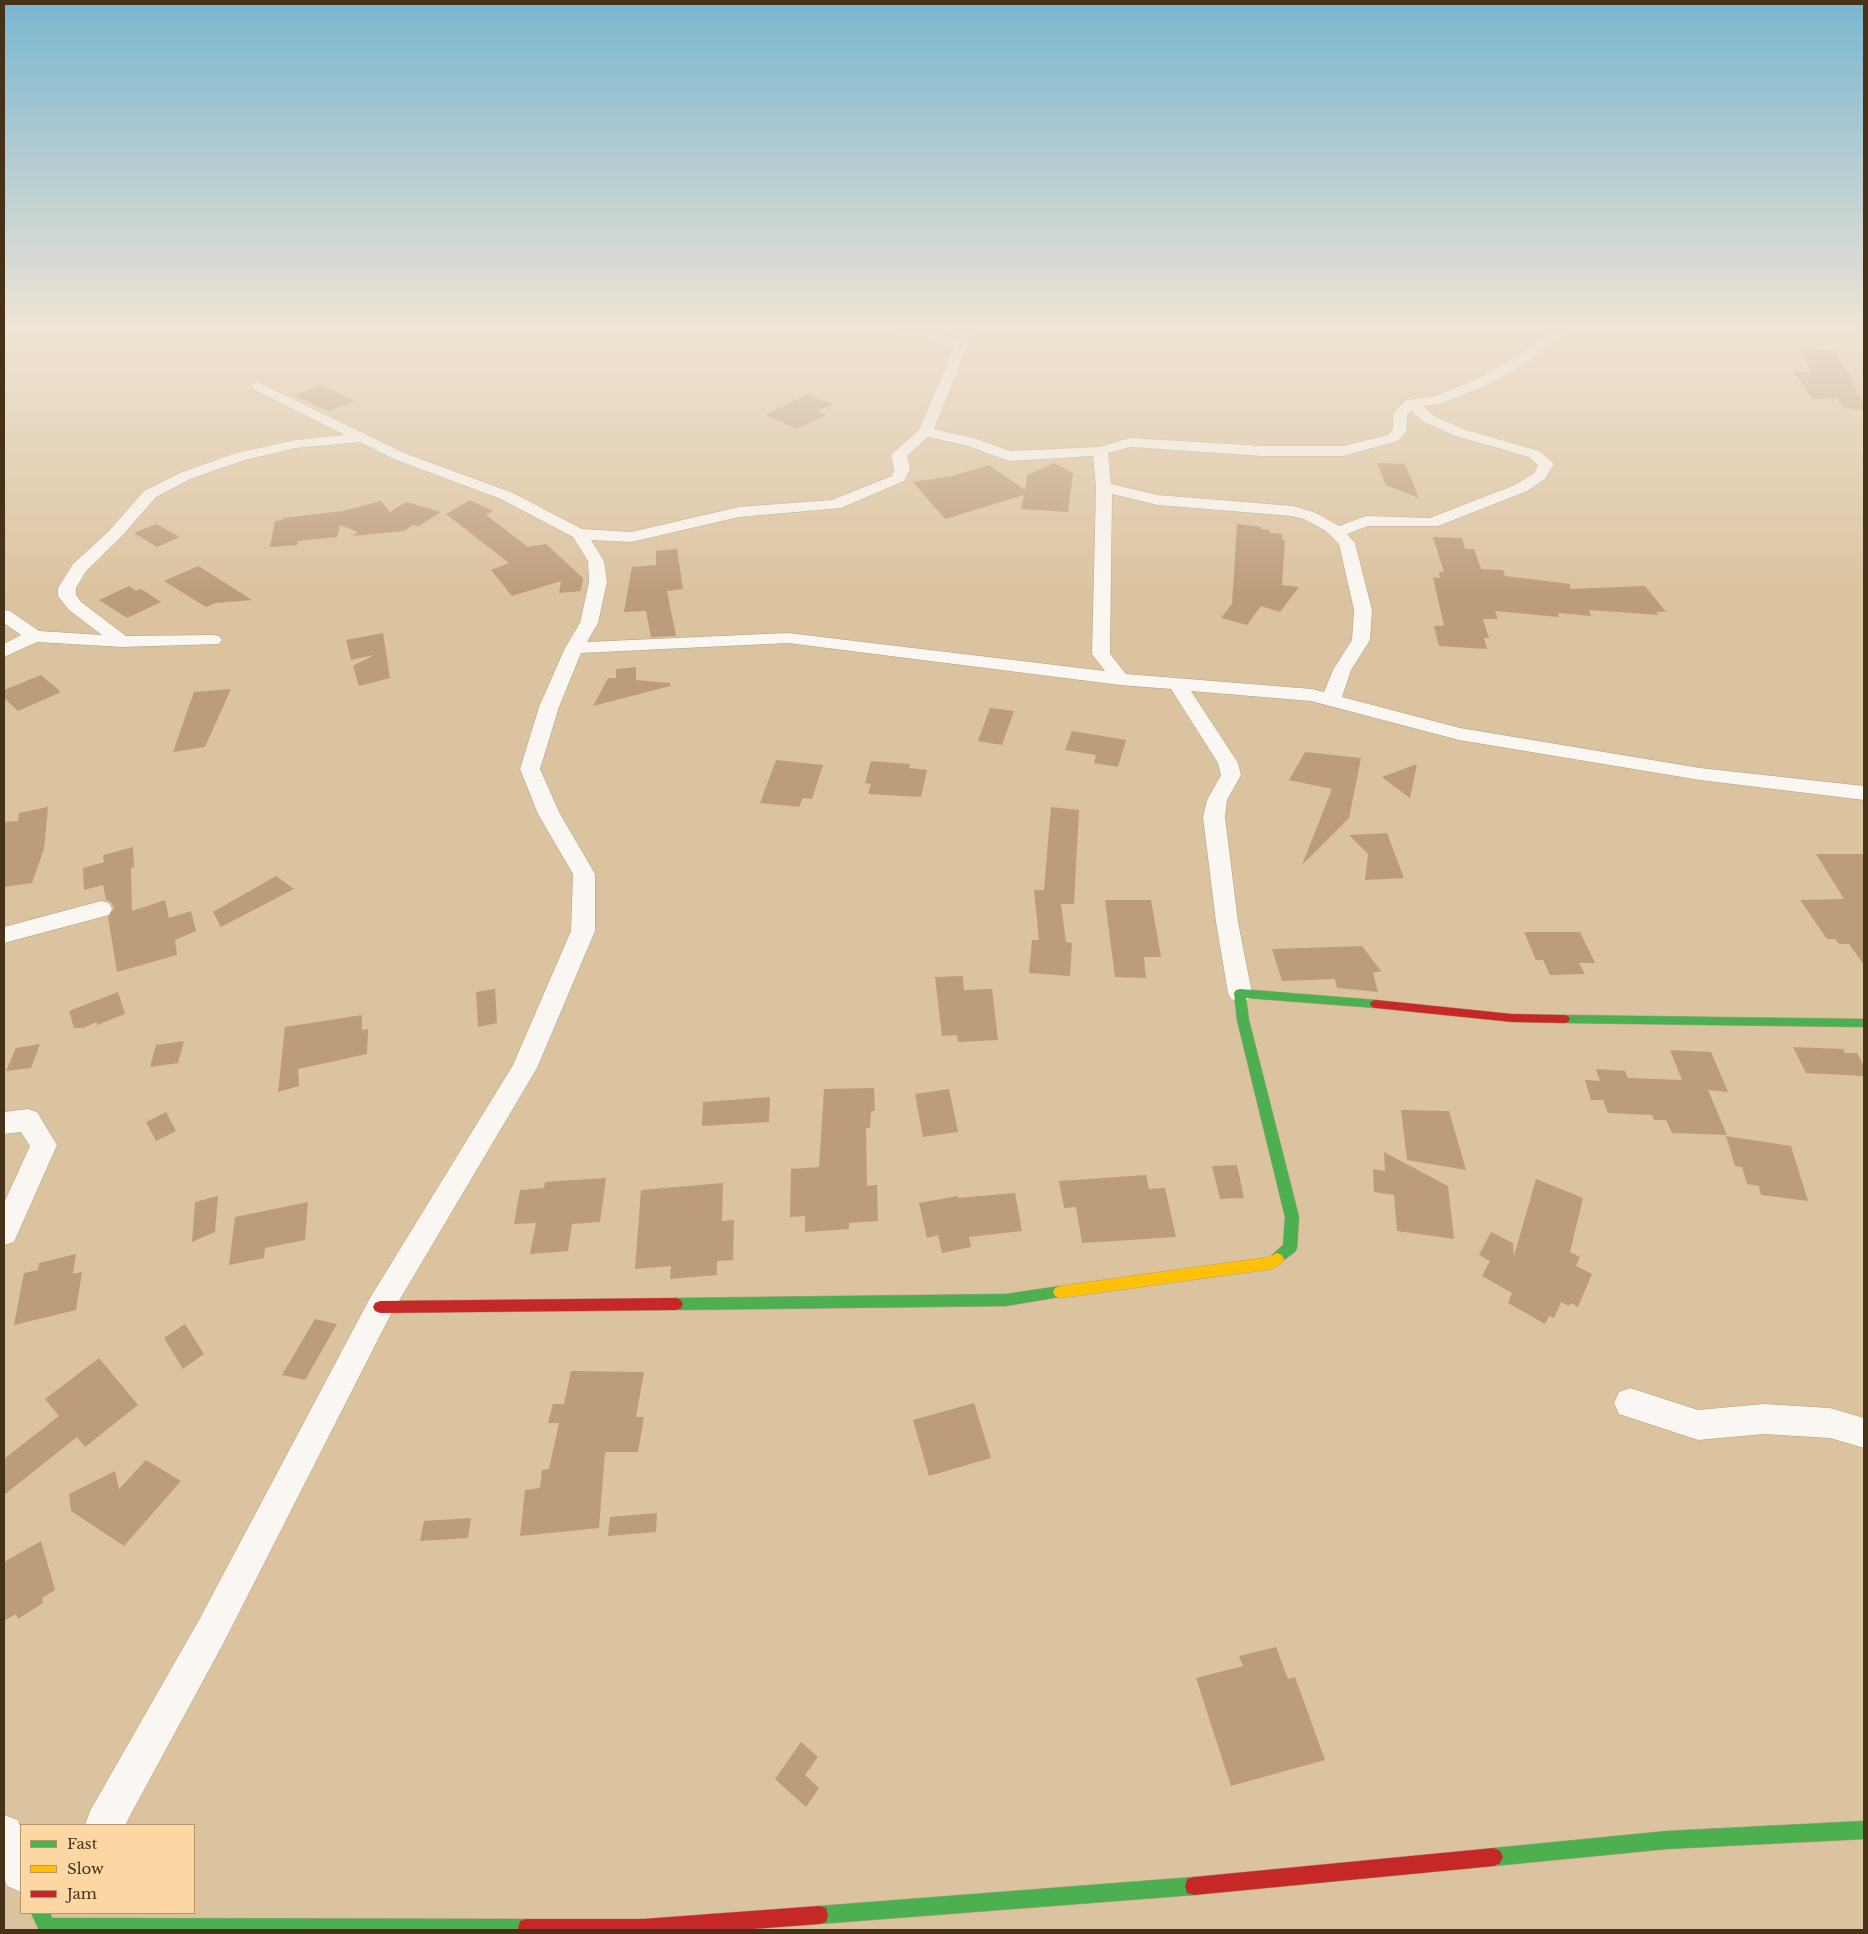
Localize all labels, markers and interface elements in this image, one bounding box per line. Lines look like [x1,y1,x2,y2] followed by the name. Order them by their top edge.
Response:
[20,1824,195,1914] legend
[67,1834,97,1853] text: Fast
[67,1859,104,1878] text: Slow
[67,1884,97,1903] text: Jam

